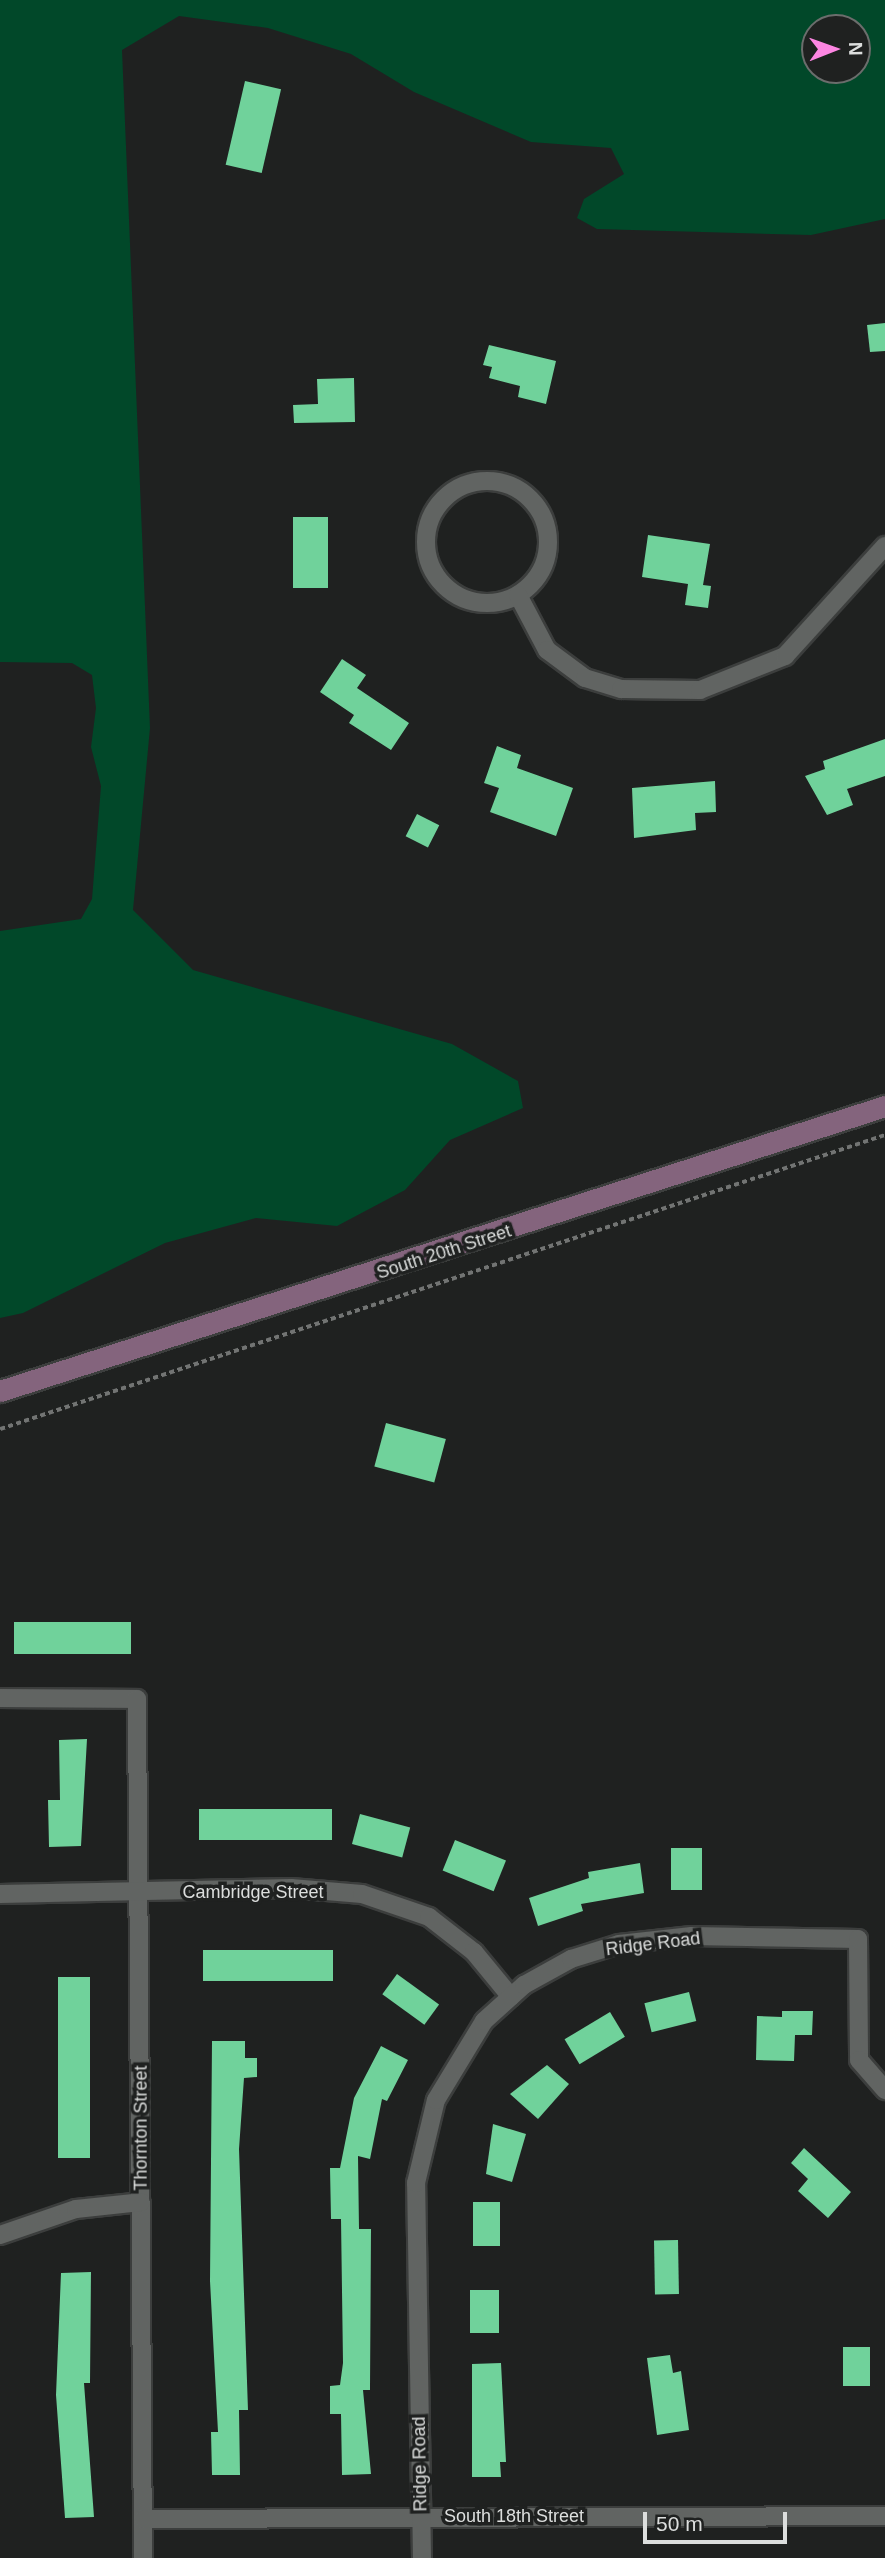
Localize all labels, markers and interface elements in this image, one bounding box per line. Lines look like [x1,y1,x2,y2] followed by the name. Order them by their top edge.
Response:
[801,14,871,84] north arrow
[845,42,866,56] text: N
[374,1220,514,1284] street label: South 20th Street
[182,1881,324,1903] street label: Cambridge Street
[605,1927,701,1961] street label: Ridge Road
[130,2065,152,2191] street label: Thornton Street
[408,2416,432,2512] street label: Ridge Road
[647,2498,790,2542] scale bar
[444,2505,584,2527] street label: South 18th Street
[656,2512,703,2535] text: 50 m

